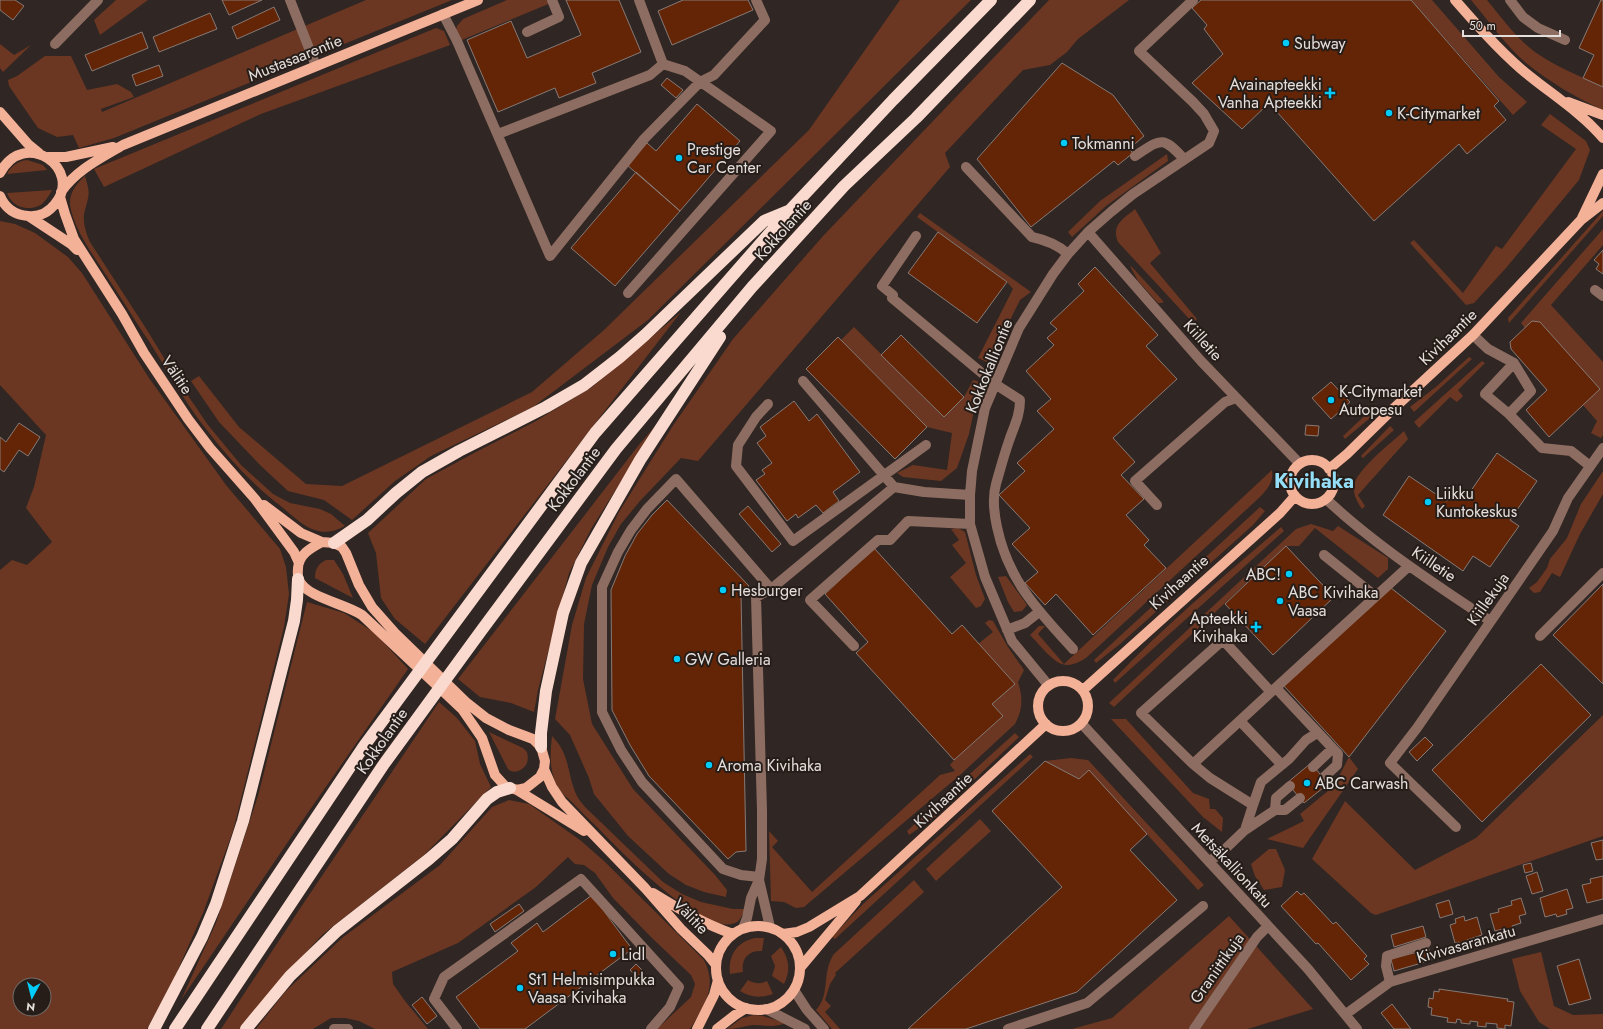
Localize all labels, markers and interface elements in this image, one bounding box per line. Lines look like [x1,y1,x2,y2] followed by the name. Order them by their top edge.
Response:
[1463,12,1560,38] scale bar
[1469,17,1496,35] text: 50 m
[245,29,345,87] street label: Mustasaarentie
[1294,32,1347,55] place label: Subway
[1281,38,1291,48] marker: Subway
[1218,73,1322,114] place label: Avainapteekki Vanha Apteekki
[1325,88,1335,98] marker: Avainapteekki Vanha Apteekki
[1397,102,1480,125] place label: K-Citymarket
[1384,108,1394,118] marker: K-Citymarket
[1072,132,1135,155] place label: Tokmanni
[687,138,762,179] place label: Prestige Car Center
[1059,138,1069,148] marker: Tokmanni
[674,153,684,163] marker: Prestige Car Center
[749,194,817,266] street label: Kokkolantie
[1414,303,1482,371] street label: Kivihaantie
[1178,314,1228,366] street label: Kiilletie
[960,316,1018,416] street label: Kokkokalliontie
[156,351,198,399] street label: Välitie
[1339,380,1422,421] place label: K-Citymarket Autopesu
[1326,395,1336,405] marker: K-Citymarket Autopesu
[542,442,606,516] street label: Kokkolantie
[1274,467,1354,496] district label: Kivihaka
[1436,482,1517,523] place label: Liikku Kuntokeskus
[1423,497,1433,507] marker: Liikku Kuntokeskus
[1407,541,1461,587] street label: Kiilletie
[1144,549,1214,615] street label: Kivihaantie
[1246,563,1281,586] place label: ABC!
[1461,568,1515,630] street label: Kiillekuja
[1284,569,1294,579] marker: ABC!
[731,579,803,602] place label: Hesburger
[1288,581,1378,622] place label: ABC Kivihaka Vaasa
[718,585,728,595] marker: Hesburger
[1275,596,1285,606] marker: ABC Kivihaka Vaasa
[1190,607,1248,648] place label: Apteekki Kivihaka
[1251,622,1261,632] marker: Apteekki Kivihaka
[685,648,771,671] place label: GW Galleria
[672,654,682,664] marker: GW Galleria
[351,703,413,779] street label: Kokkolantie
[717,754,822,777] place label: Aroma Kivihaka
[704,760,714,770] marker: Aroma Kivihaka
[909,767,977,833] street label: Kivihaantie
[1315,772,1408,795] place label: ABC Carwash
[1302,778,1312,788] marker: ABC Carwash
[1186,817,1278,913] street label: Metsäkallionkatu
[668,893,714,939] street label: Välitie
[1414,919,1518,969] street label: Kivivasarankatu
[1184,928,1250,1008] street label: Graniittikuja
[621,943,645,966] place label: Lidl
[608,949,618,959] marker: Lidl
[528,968,655,1009] place label: St1 Helmisimpukka Vaasa Kivihaka
[12,977,52,1017] north arrow
[515,983,525,993] marker: St1 Helmisimpukka Vaasa Kivihaka
[25,998,36,1015] text: N

